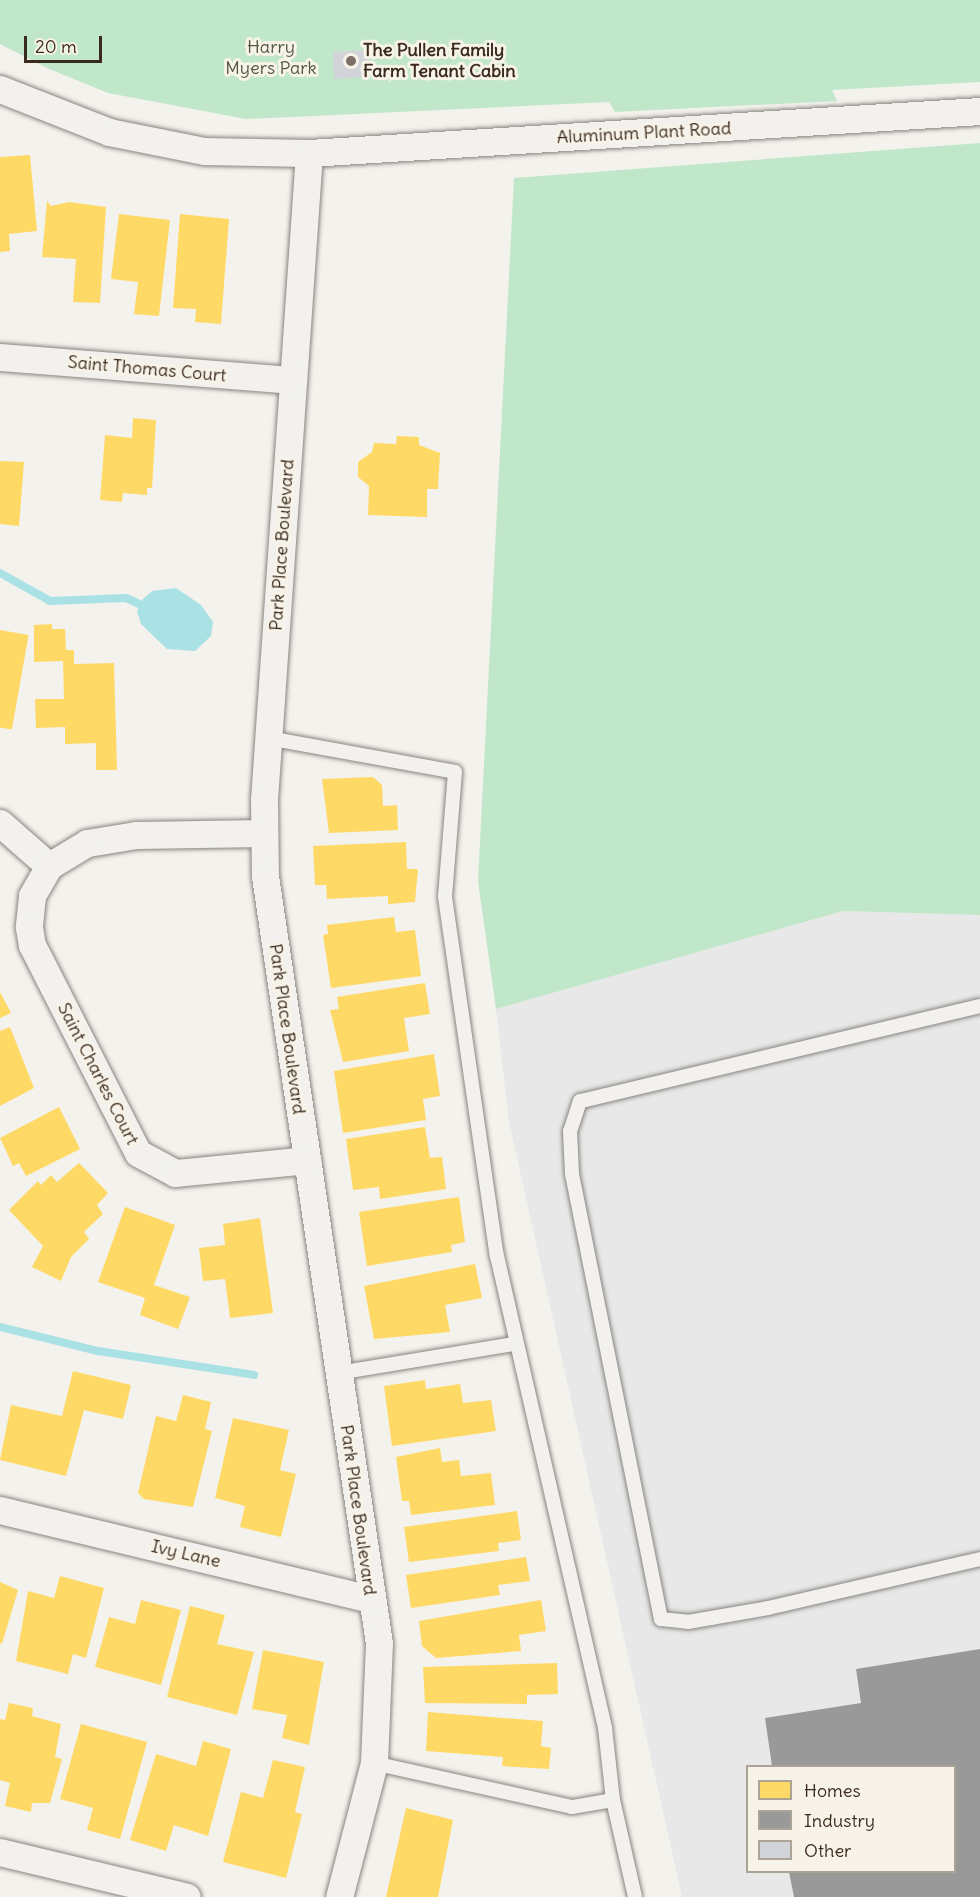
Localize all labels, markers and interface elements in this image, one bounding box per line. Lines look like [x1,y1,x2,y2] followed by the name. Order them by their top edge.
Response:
[27,24,105,62] scale bar
[35,35,77,58] text: 20 m
[225,37,317,80] park label: Harry Myers Park
[363,40,516,82] place label: The Pullen Family Farm Tenant Cabin
[344,54,358,68] marker: The Pullen Family Farm Tenant Cabin
[556,118,732,148] street label: Aluminum Plant Road
[67,351,227,387] street label: Saint Thomas Court
[265,458,299,632] street label: Park Place Boulevard
[264,942,310,1116] street label: Park Place Boulevard
[53,999,143,1149] street label: Saint Charles Court
[335,1423,381,1597] street label: Park Place Boulevard
[149,1536,223,1572] street label: Ivy Lane
[746,1765,956,1873] legend
[804,1779,861,1802] text: Homes
[804,1809,875,1832] text: Industry
[804,1839,851,1862] text: Other

